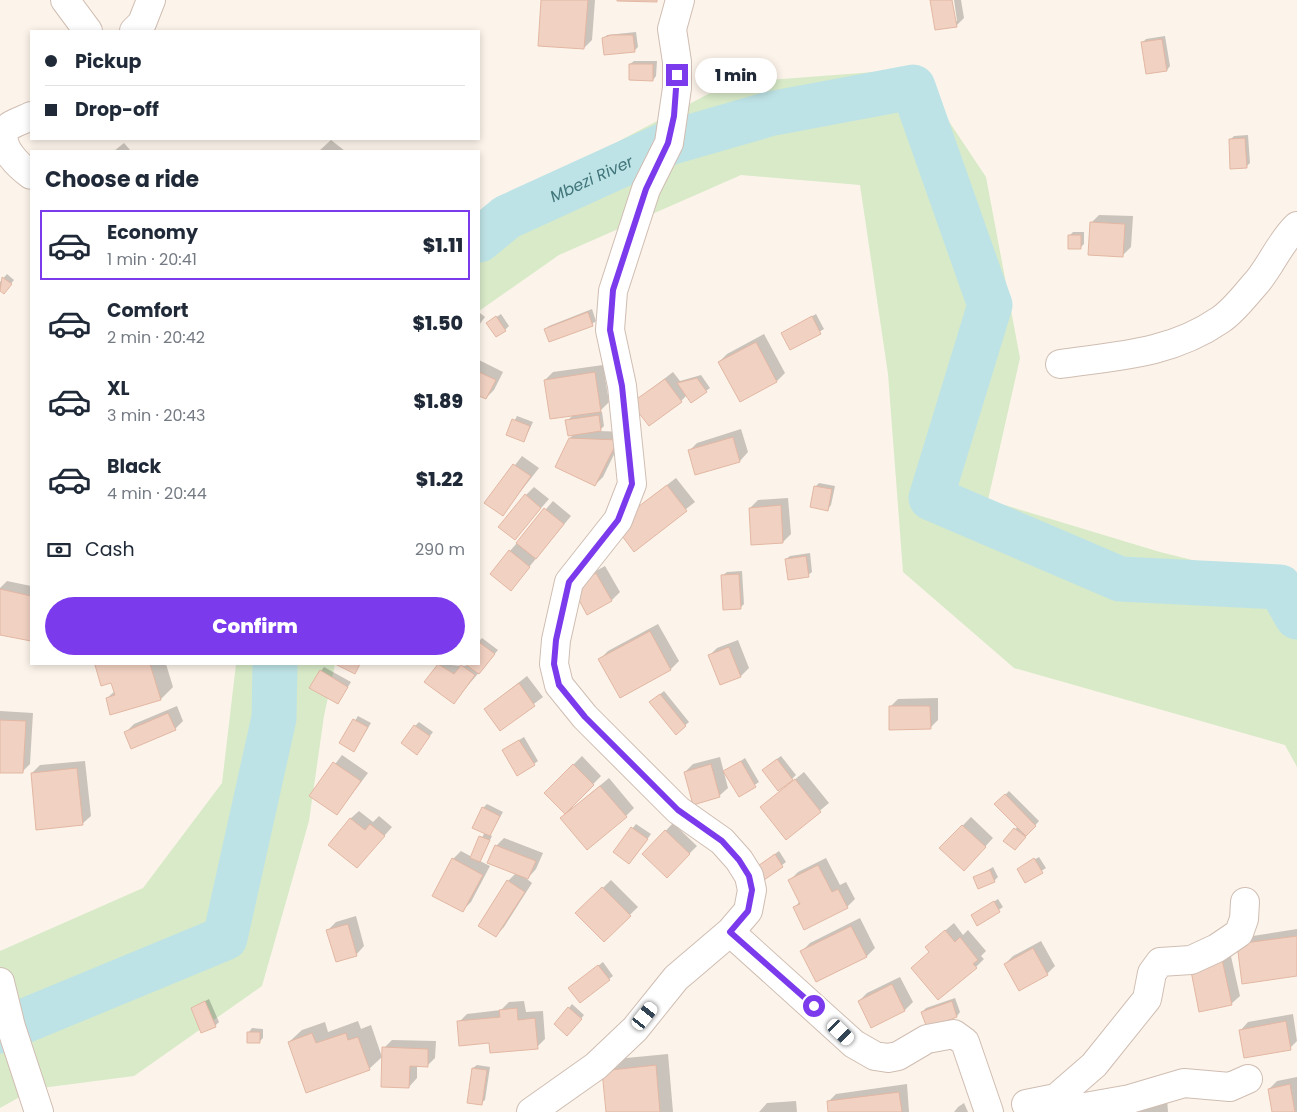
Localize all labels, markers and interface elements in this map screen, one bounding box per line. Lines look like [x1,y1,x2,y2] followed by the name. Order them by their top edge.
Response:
[75,48,141,75] text: Pickup
[694,58,777,92] callout: 1 min
[666,64,688,86] route end
[715,64,757,87] text: 1 min
[75,96,159,123] text: Drop-off
[546,149,638,207] water label: Mbezi River
[45,164,199,195] text: Choose a ride
[107,219,198,246] text: Economy
[47,223,92,268] icon: car
[423,232,463,259] text: $1.11
[107,248,197,271] text: 1 min · 20:41
[107,297,189,324] text: Comfort
[47,301,92,346] icon: car
[412,310,463,337] text: $1.50
[107,326,205,349] text: 2 min · 20:42
[107,375,130,402] text: XL
[47,379,92,424] icon: car
[413,388,463,415] text: $1.89
[107,404,205,427] text: 3 min · 20:43
[107,453,161,480] text: Black
[47,457,92,502] icon: car
[416,466,463,493] text: $1.22
[107,482,207,505] text: 4 min · 20:44
[45,536,73,564] icon: cash
[85,536,135,563] text: Cash
[415,538,465,561] text: 290 m
[45,597,465,655] button: Confirm
[803,995,825,1017] route start
[629,1000,660,1032] car
[824,1016,857,1048] car

